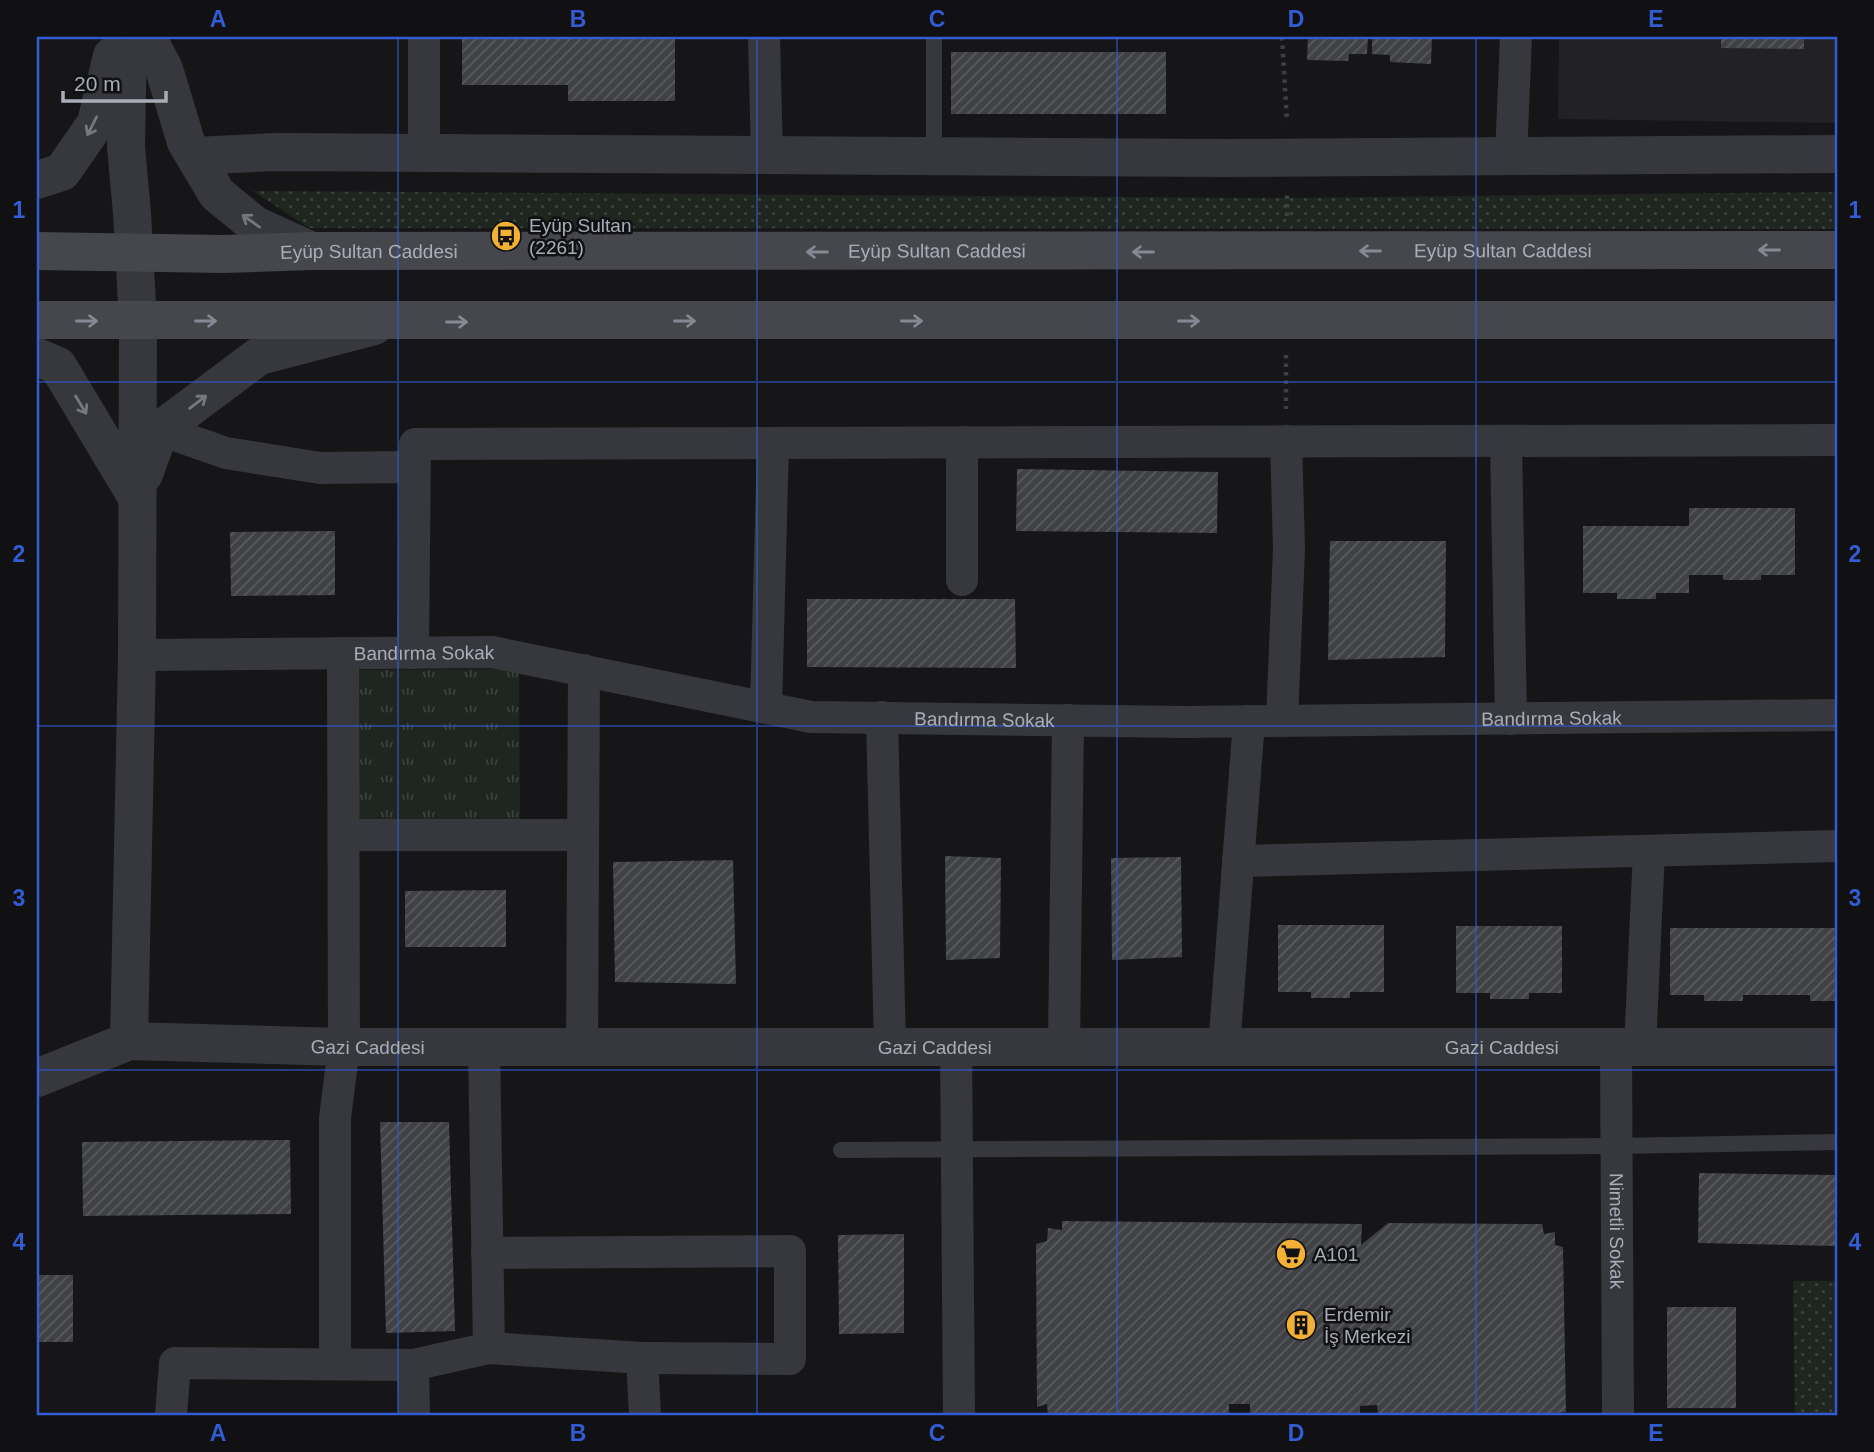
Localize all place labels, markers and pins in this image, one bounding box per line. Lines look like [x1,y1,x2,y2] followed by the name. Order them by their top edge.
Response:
[529,215,631,258] place label: Eyüp Sultan (2261)
[489,219,523,253] bus stop icon: Eyüp Sultan (2261)
[1274,1237,1308,1271] supermarket icon: A101
[1314,1244,1358,1265] place label: A101
[1324,1304,1411,1347] place label: Erdemir İş Merkezi
[1284,1308,1318,1342] building icon: Erdemir İş Merkezi

